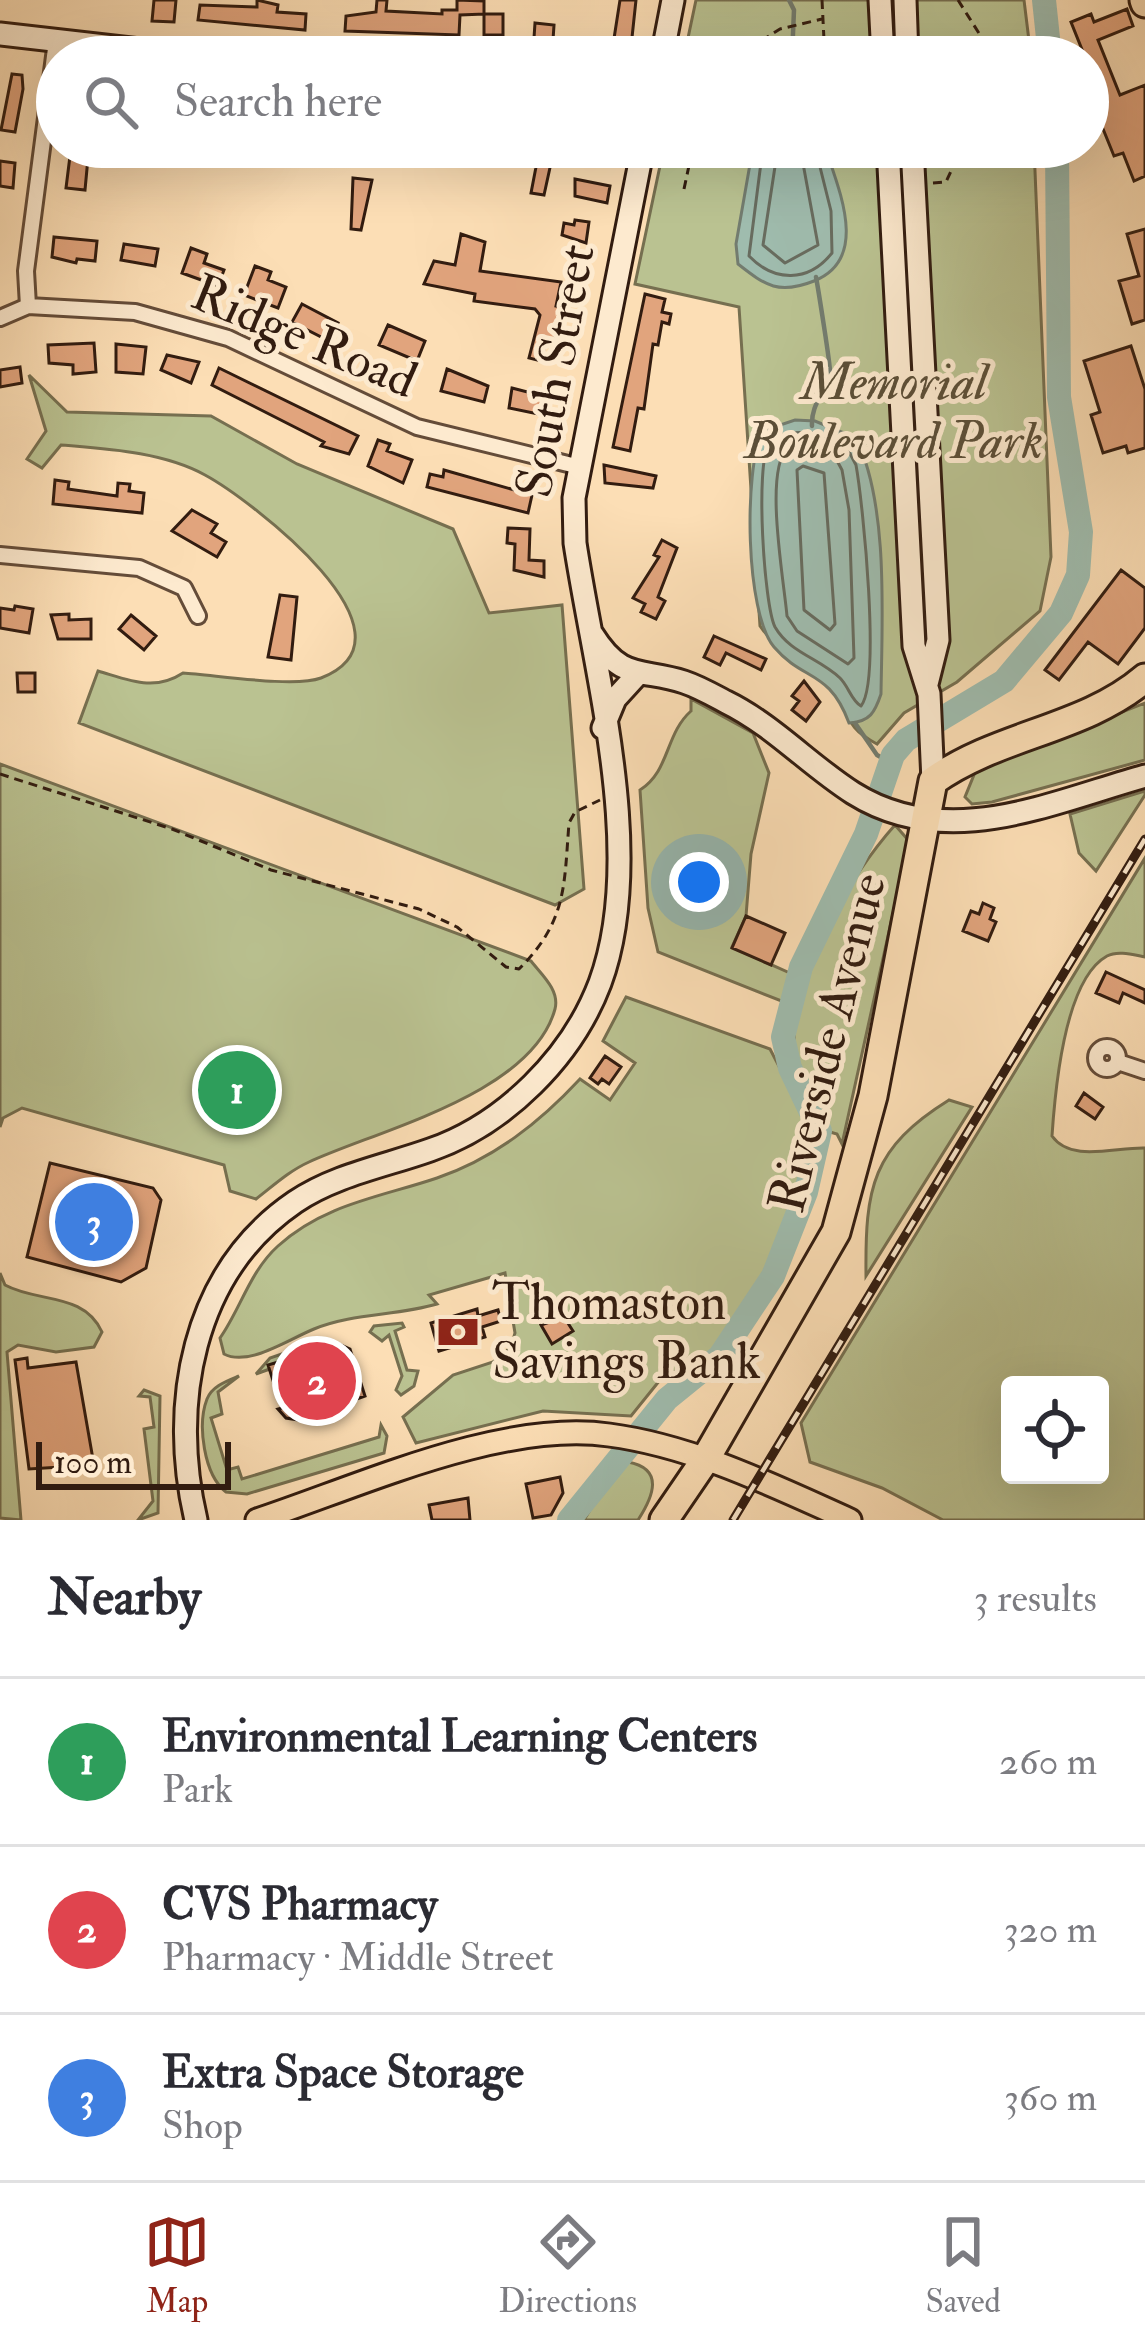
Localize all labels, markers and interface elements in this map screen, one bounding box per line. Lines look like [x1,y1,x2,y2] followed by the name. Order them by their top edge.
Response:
[36,36,1109,168] search box
[78,69,144,135] icon: search
[174,74,382,130] text: Search here
[502,239,610,503] street label: South Street
[182,261,426,413] street label: Ridge Road
[743,351,1043,474] park label: Memorial Boulevard Park
[669,852,729,912] your location
[755,867,901,1219] street label: Riverside Avenue
[198,1045,276,1135] pin: 1
[55,1177,133,1267] pin: 3
[492,1271,761,1394] place label: Thomaston Savings Bank
[435,1309,481,1355] bank icon: Thomaston Savings Bank
[278,1336,356,1426] pin: 2
[1001,1376,1109,1484] map controls
[1001,1376,1109,1484] button: locate
[36,1436,231,1489] scale bar
[54,1442,132,1483] text: 100 m
[48,1566,201,1630] text: Nearby
[974,1574,1097,1623] text: 3 results
[162,1709,757,1765] text: Environmental Learning Centers
[80,1737,94,1786] text: 1
[999,1737,1097,1786] text: 260 m
[162,1765,233,1814] text: Park
[162,1877,438,1933] text: CVS Pharmacy
[77,1905,97,1954] text: 2
[1004,1905,1097,1954] text: 320 m
[162,1933,554,1982] text: Pharmacy · Middle Street
[162,2045,524,2101] text: Extra Space Storage
[80,2073,94,2122] text: 3
[1004,2073,1097,2122] text: 360 m
[162,2101,243,2150] text: Shop
[144,2209,210,2322] tab: Map
[499,2209,637,2322] tab: Directions
[925,2209,1001,2322] tab: Saved

